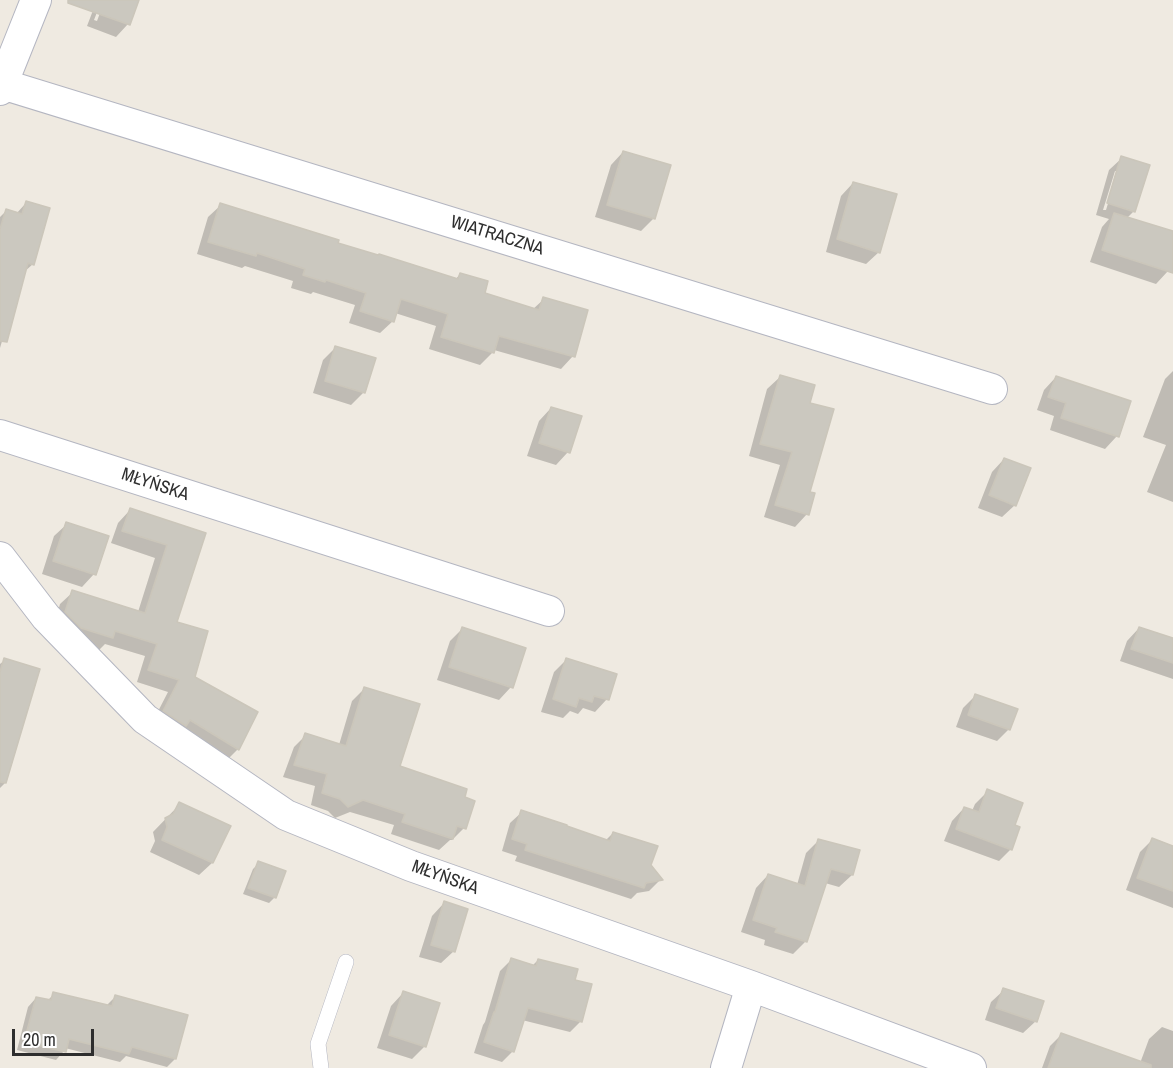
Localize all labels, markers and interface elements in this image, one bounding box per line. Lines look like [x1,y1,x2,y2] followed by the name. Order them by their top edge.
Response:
[448,212,546,260] street label: WIATRACZNA
[119,464,191,506] street label: MŁYŃSKA
[409,856,481,900] street label: MŁYŃSKA
[15,1017,98,1055] scale bar
[23,1027,56,1052] text: 20 m

